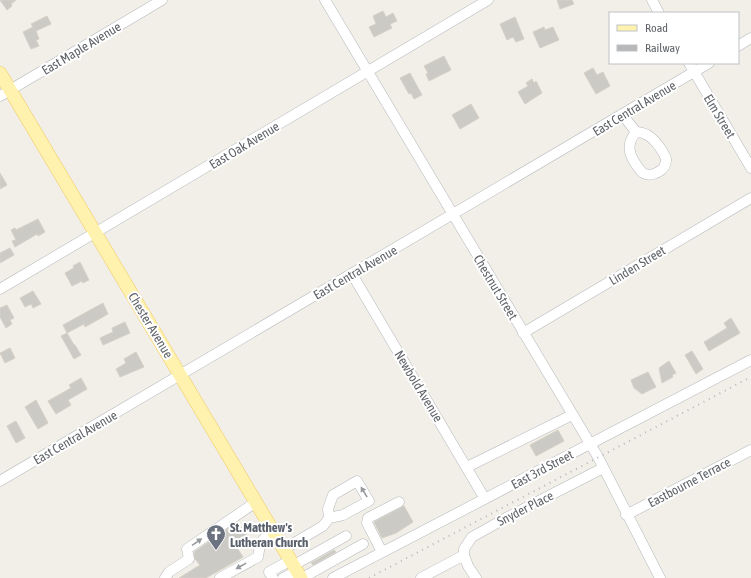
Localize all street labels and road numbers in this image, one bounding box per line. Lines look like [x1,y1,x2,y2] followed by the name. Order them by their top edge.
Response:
[39,19,124,78] street label: East Maple Avenue
[590,78,679,139] street label: East Central Avenue
[701,92,739,141] street label: Elm Street
[207,119,282,172] street label: East Oak Avenue
[311,242,400,303] street label: East Central Avenue
[606,243,668,288] street label: Linden Street
[470,252,521,323] street label: Chestnut Street
[125,290,176,361] street label: Chester Avenue
[391,348,446,425] street label: Newbold Avenue
[31,407,120,468] street label: East Central Avenue
[509,447,576,492] street label: East 3rd Street
[645,454,733,510] street label: Eastbourne Terrace
[495,488,556,529] street label: Snyder Place

